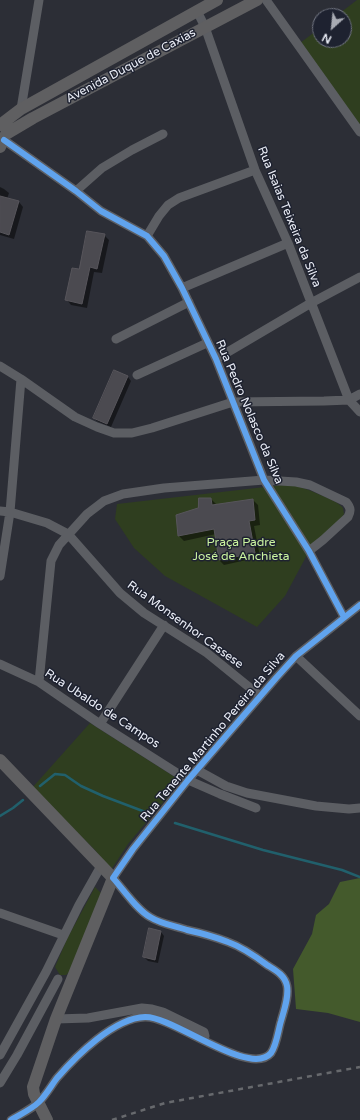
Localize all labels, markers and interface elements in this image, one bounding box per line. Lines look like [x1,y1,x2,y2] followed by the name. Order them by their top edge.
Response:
[312,8,352,48] north arrow
[64,26,198,106] street label: Avenida Duque de Caxias
[320,30,334,46] text: N
[254,144,324,290] street label: Rua Isaias Teixeira da Silva
[212,338,286,486] street label: Rua Pedro Nolasco da Silva
[192,536,290,564] park label: Praça Padre José de Anchieta
[124,578,246,672] street label: Rua Monsenhor Cassese
[138,649,288,825] street label: Rua Tenente Martinho Pereira da Silva
[42,666,162,752] street label: Rua Ubaldo de Campos

